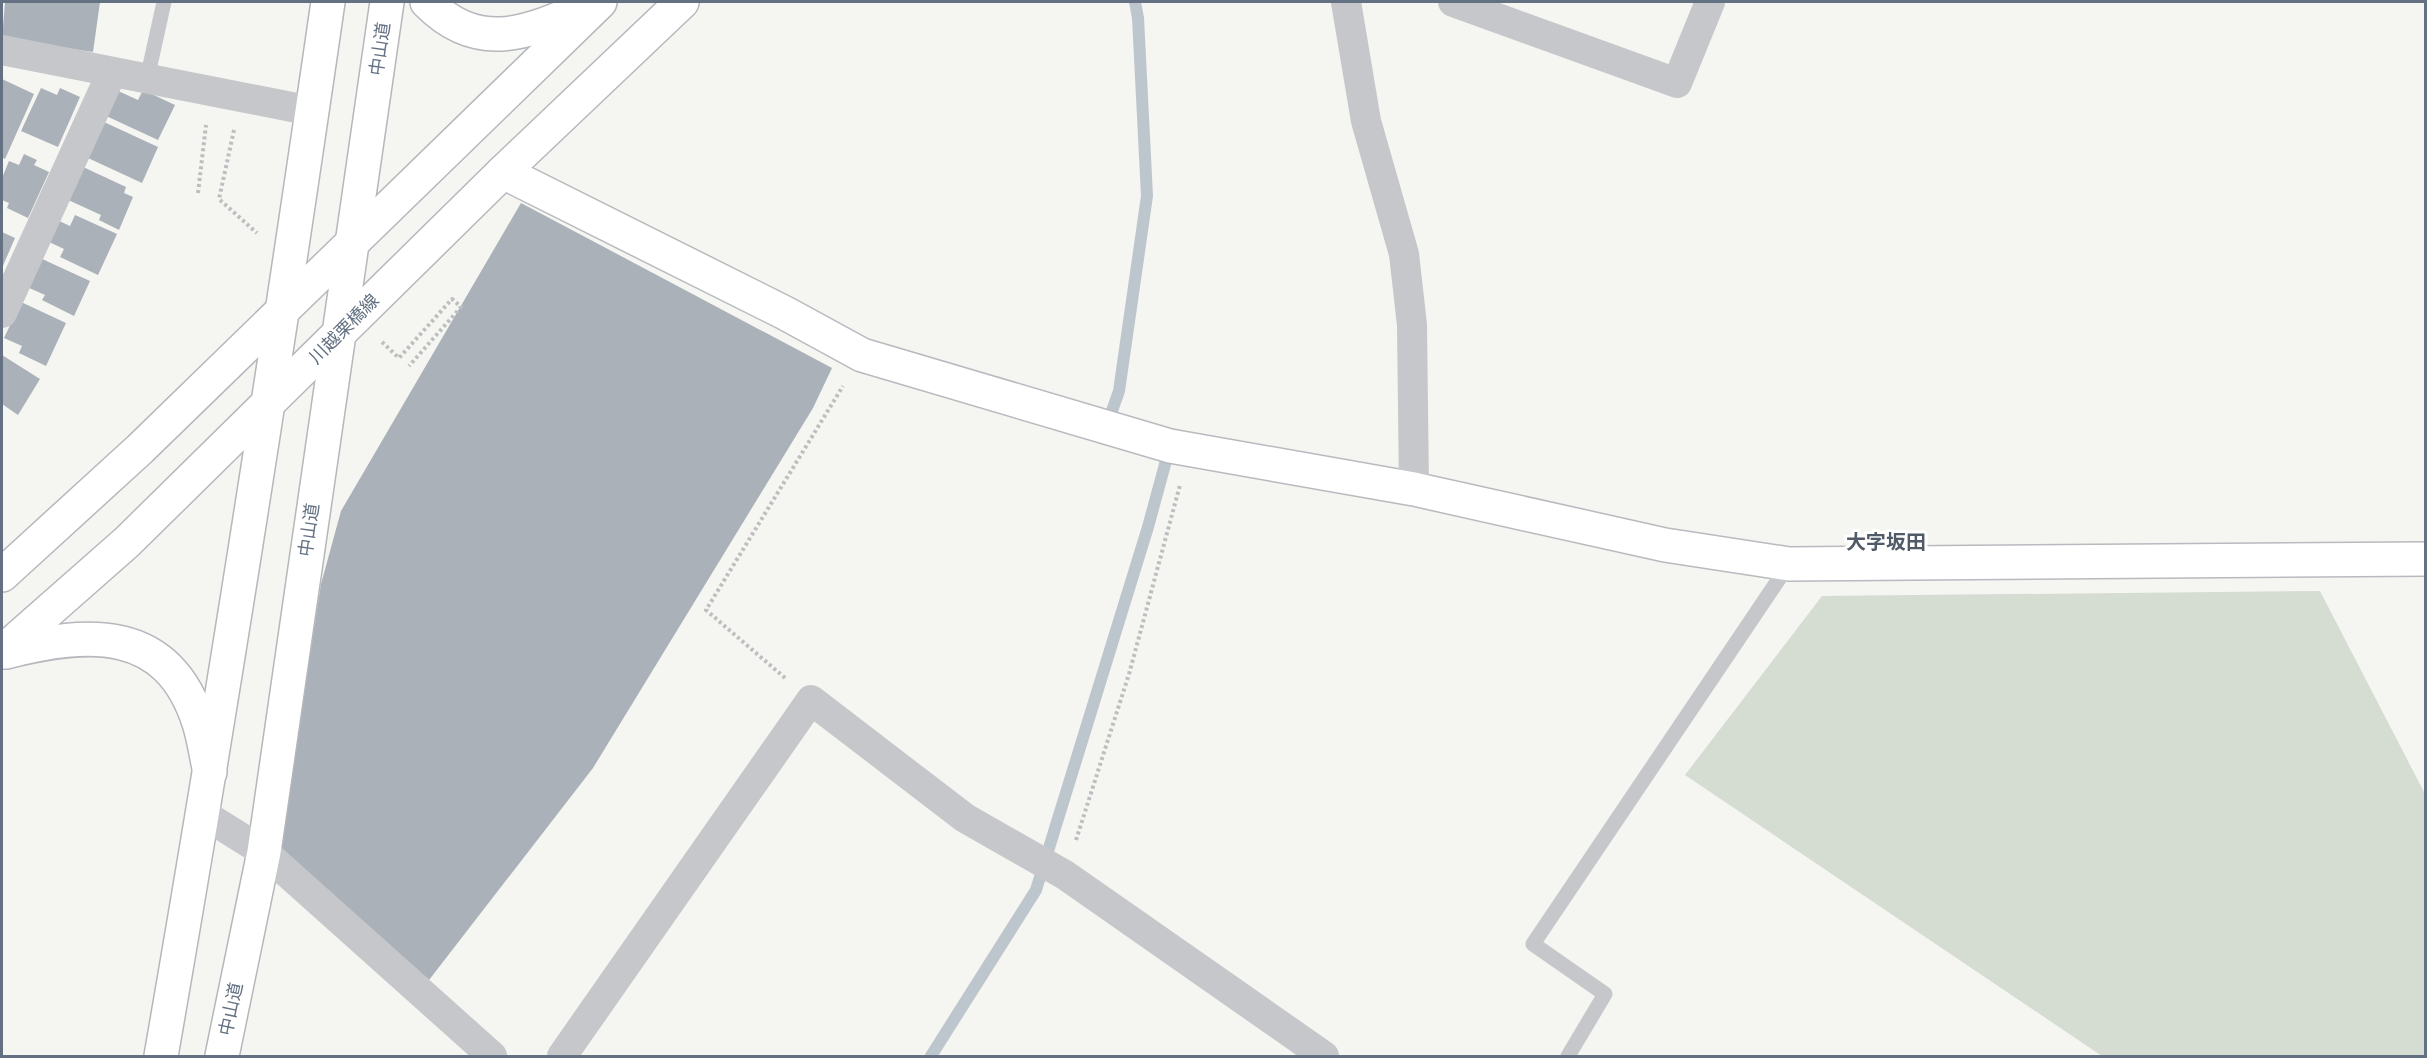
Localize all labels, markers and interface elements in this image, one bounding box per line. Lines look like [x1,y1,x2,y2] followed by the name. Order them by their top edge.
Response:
[365,21,395,77] street label: 中山道
[304,289,384,369] street label: 川越栗橋線
[294,502,324,558] street label: 中山道
[1846,530,1926,555] district label: 大字坂田
[215,980,247,1038] street label: 中山道

